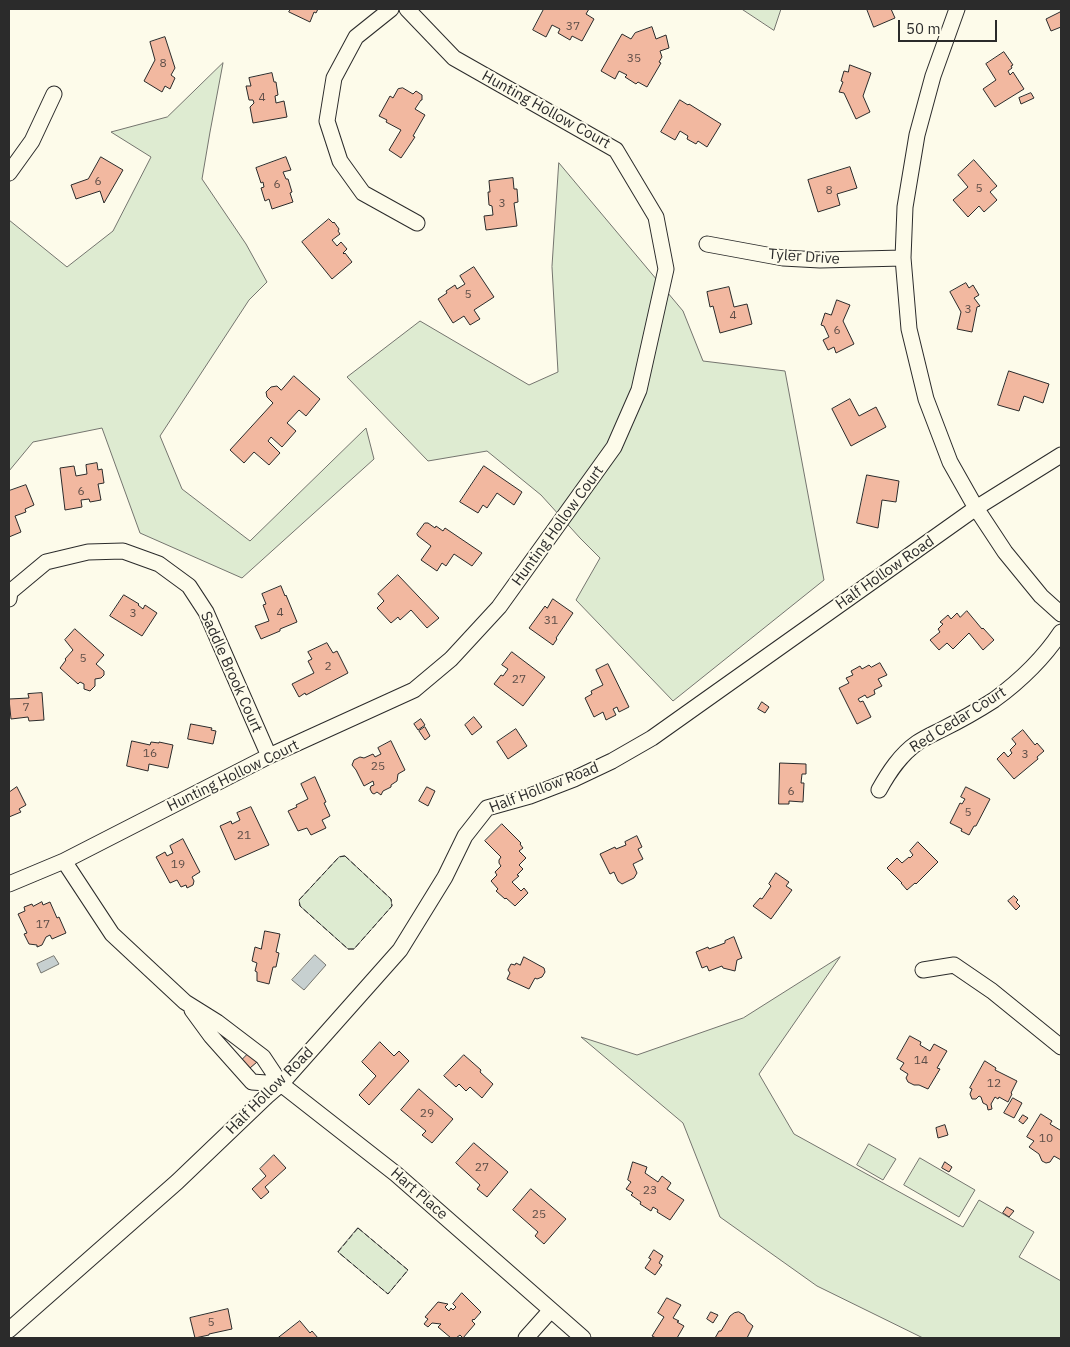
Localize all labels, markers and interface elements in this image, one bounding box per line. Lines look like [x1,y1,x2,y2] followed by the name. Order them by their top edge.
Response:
[900,10,999,42] scale bar
[906,19,941,38] text: 50 m
[566,20,580,34] house number: 37
[627,52,641,66] house number: 35
[159,57,167,71] house number: 8
[479,67,613,153] street label: Hunting Hollow Court
[258,91,266,105] house number: 4
[94,175,102,189] house number: 6
[273,178,281,192] house number: 6
[975,182,983,196] house number: 5
[825,184,833,198] house number: 8
[498,197,506,211] house number: 3
[768,246,840,268] street label: Tyler Drive
[464,288,472,302] house number: 5
[964,303,972,317] house number: 3
[729,309,737,323] house number: 4
[833,324,841,338] house number: 6
[508,462,608,590] street label: Hunting Hollow Court
[77,485,85,499] house number: 6
[832,532,938,614] street label: Half Hollow Road
[276,606,284,620] house number: 4
[129,607,137,621] house number: 3
[196,609,266,735] street label: Saddle Brook Court
[544,614,558,628] house number: 31
[79,652,87,666] house number: 5
[324,660,332,674] house number: 2
[512,673,526,687] house number: 27
[906,683,1010,757] street label: Red Cedar Court
[22,701,30,715] house number: 7
[164,736,302,816] street label: Hunting Hollow Court
[143,747,157,761] house number: 16
[1021,748,1029,762] house number: 3
[487,759,601,817] street label: Half Hollow Road
[371,760,385,774] house number: 25
[787,785,795,799] house number: 6
[964,806,972,820] house number: 5
[237,829,251,843] house number: 21
[171,858,185,872] house number: 19
[36,918,50,932] house number: 17
[223,1044,317,1138] street label: Half Hollow Road
[914,1054,928,1068] house number: 14
[987,1077,1001,1091] house number: 12
[420,1107,434,1121] house number: 29
[1039,1132,1053,1146] house number: 10
[475,1161,489,1175] house number: 27
[387,1164,451,1224] street label: Hart Place
[643,1184,657,1198] house number: 23
[532,1208,546,1222] house number: 25
[207,1316,215,1330] house number: 5

